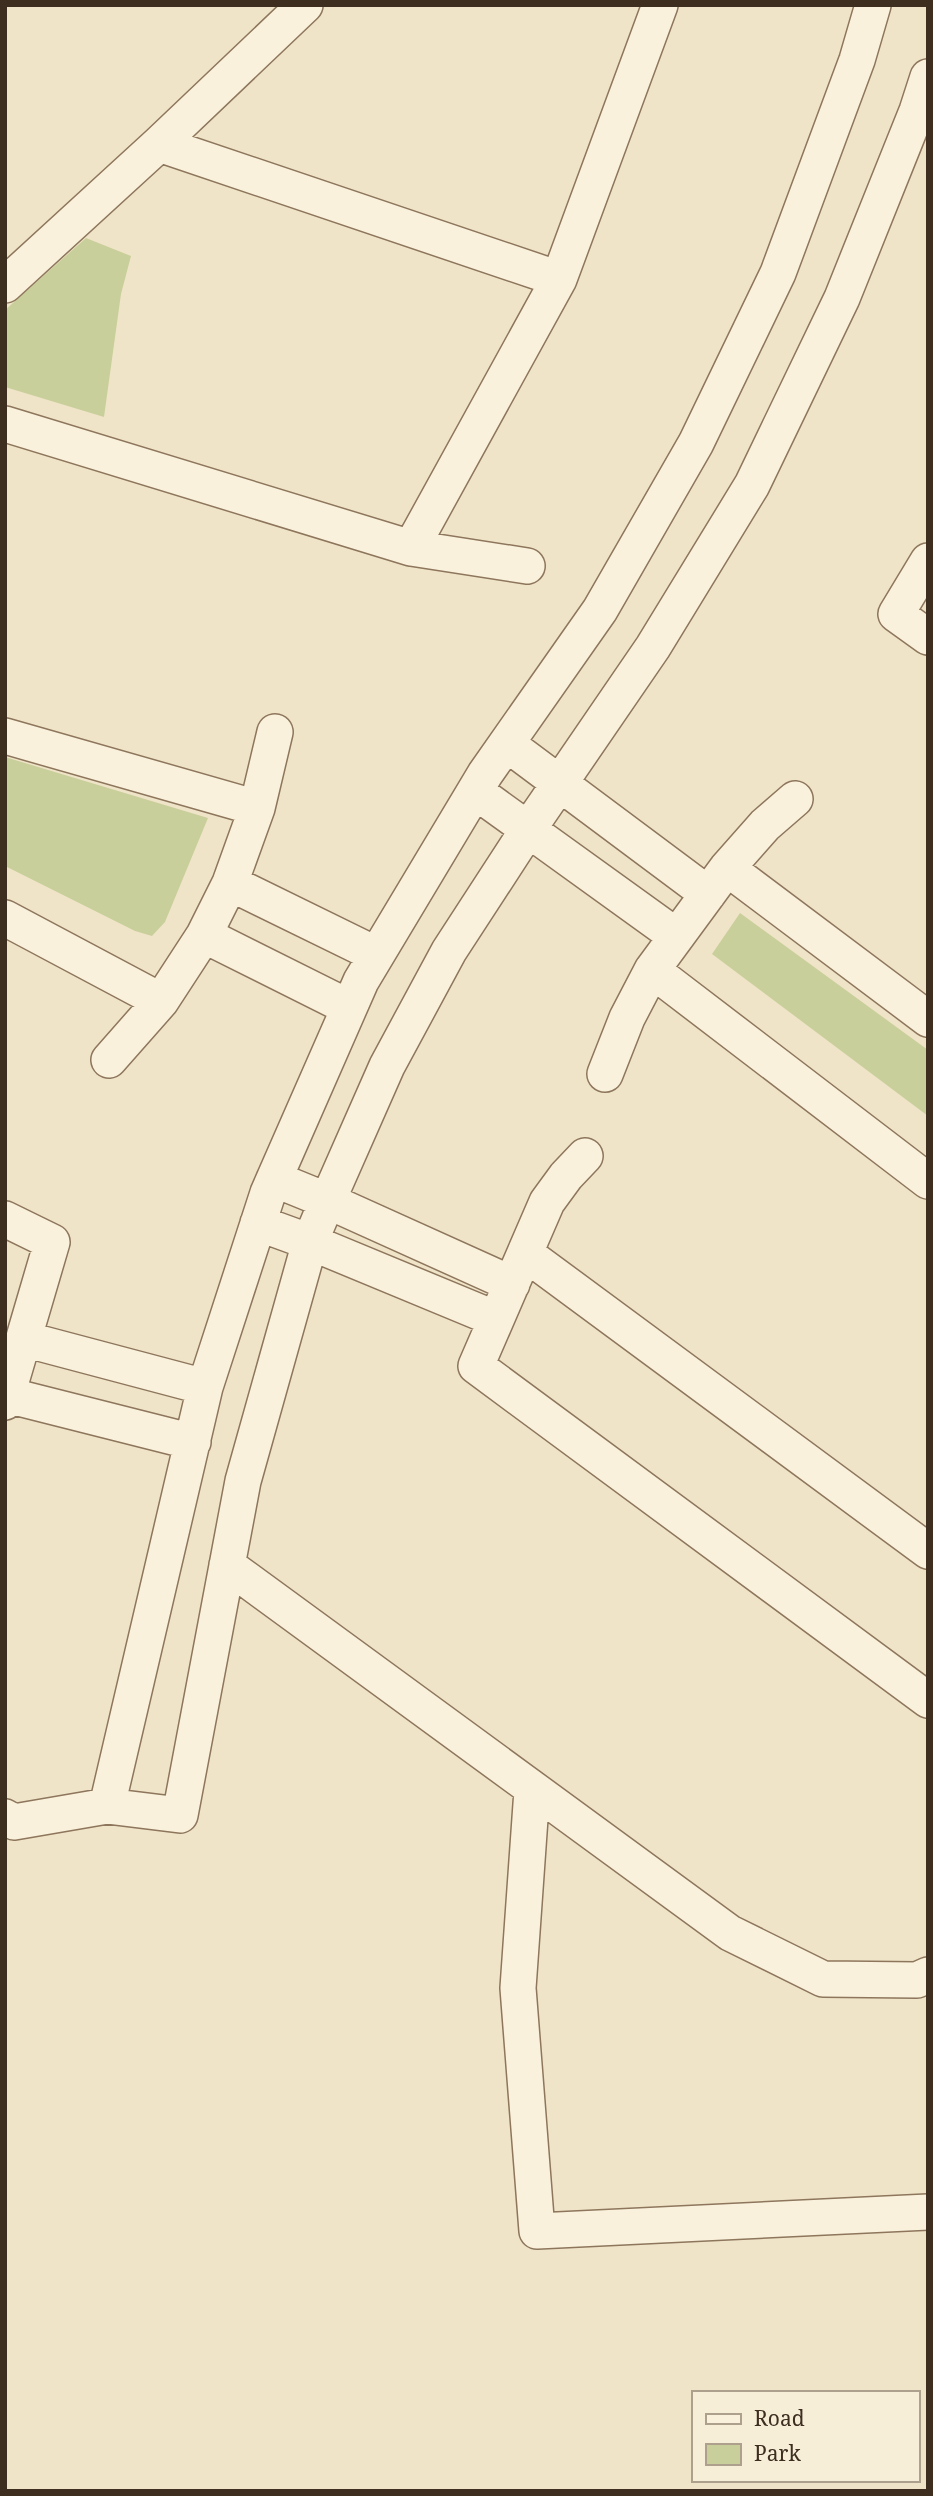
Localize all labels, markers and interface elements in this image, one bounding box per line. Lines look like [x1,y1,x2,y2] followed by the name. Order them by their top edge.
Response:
[692,2391,919,2482] legend
[754,2404,805,2432] text: Road
[754,2439,801,2467] text: Park

